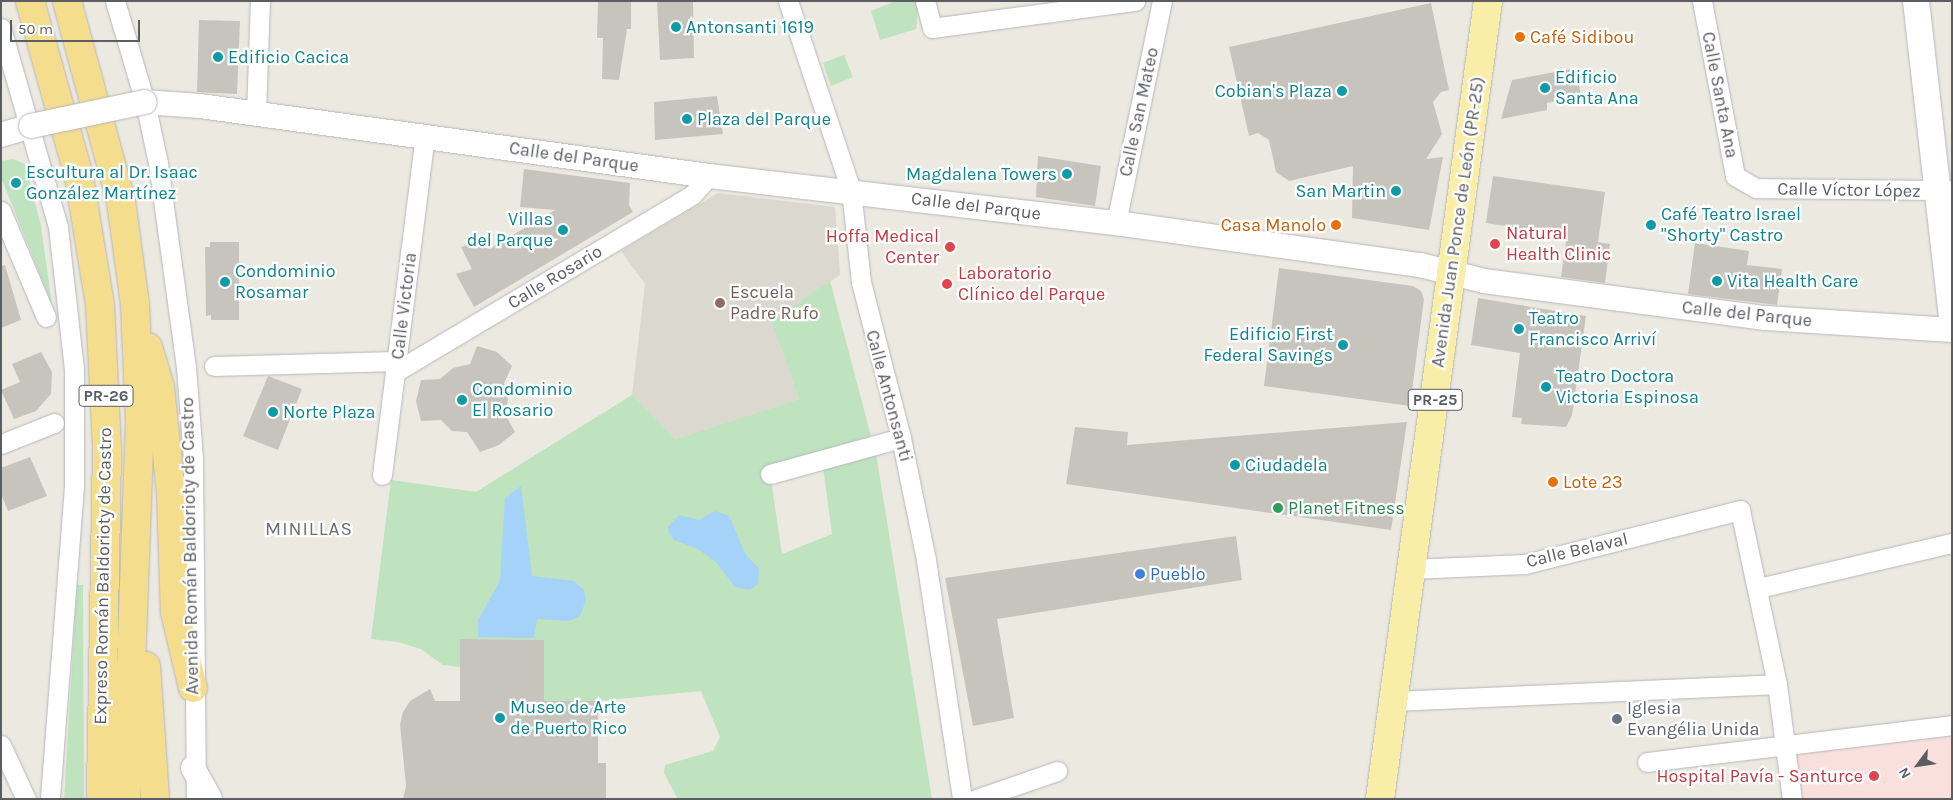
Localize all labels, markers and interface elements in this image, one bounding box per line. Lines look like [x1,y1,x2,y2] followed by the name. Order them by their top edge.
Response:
[12,10,142,42] scale bar
[686,16,814,38] place label: Antonsanti 1619
[18,20,53,38] text: 50 m
[670,21,682,33] marker: Antonsanti 1619
[1530,26,1634,48] place label: Café Sidibou
[1697,30,1743,160] street label: Calle Santa Ana
[1514,31,1526,43] marker: Café Sidibou
[1115,45,1163,179] street label: Calle San Mateo
[228,46,349,68] place label: Edificio Cacica
[212,51,224,63] marker: Edificio Cacica
[1555,67,1639,110] place label: Edificio Santa Ana
[1427,75,1489,369] street label: Avenida Juan Ponce de León (PR-25)
[1215,80,1332,102] place label: Cobian's Plaza
[1539,82,1551,94] marker: Edificio Santa Ana
[1336,85,1348,97] marker: Cobian's Plaza
[697,108,831,130] place label: Plaza del Parque
[681,113,693,125] marker: Plaza del Parque
[508,137,640,177] street label: Calle del Parque
[26,162,198,204] place label: Escultura al Dr. Isaac González Martínez
[906,163,1057,185] place label: Magdalena Towers
[1061,168,1073,180] marker: Magdalena Towers
[10,177,22,189] marker: Escultura al Dr. Isaac González Martínez
[1777,178,1921,202] street label: Calle Víctor López
[1295,180,1386,202] place label: San Martin
[1390,185,1402,197] marker: San Martin
[910,187,1042,225] street label: Calle del Parque
[1661,204,1801,246] place label: Café Teatro Israel "Shorty" Castro
[467,209,553,252] place label: Villas del Parque
[1221,214,1326,236] place label: Casa Manolo
[1330,219,1342,231] marker: Casa Manolo
[1645,219,1657,231] marker: Café Teatro Israel "Shorty" Castro
[1506,223,1611,266] place label: Natural Health Clinic
[557,224,569,236] marker: Villas del Parque
[826,226,939,268] place label: Hoffa Medical Center
[1488,237,1502,251] marker: Natural Health Clinic
[504,240,606,314] street label: Calle Rosario
[943,240,957,254] marker: Hoffa Medical Center
[387,251,421,361] street label: Calle Victoria
[235,261,336,304] place label: Condominio Rosamar
[958,263,1105,306] place label: Laboratorio Clínico del Parque
[1727,270,1858,292] place label: Vita Health Care
[1711,275,1723,287] marker: Vita Health Care
[219,276,231,288] marker: Condominio Rosamar
[940,277,954,291] marker: Laboratorio Clínico del Parque
[730,282,818,324] place label: Escuela Padre Rufo
[1681,296,1813,332] street label: Calle del Parque
[714,297,726,309] marker: Escuela Padre Rufo
[1529,308,1656,350] place label: Teatro Francisco Arriví
[1513,323,1525,335] marker: Teatro Francisco Arriví
[1204,324,1333,366] place label: Edificio First Federal Savings
[861,328,917,464] street label: Calle Antonsanti
[1337,339,1349,351] marker: Edificio First Federal Savings
[1556,366,1699,408] place label: Teatro Doctora Victoria Espinosa
[472,379,573,422] place label: Condominio El Rosario
[1540,381,1552,393] marker: Teatro Doctora Victoria Espinosa
[78,382,134,410] road number: PR-26
[1408,386,1462,414] road number: PR-25
[456,394,468,406] marker: Condominio El Rosario
[177,397,203,695] street label: Avenida Román Baldorioty de Castro
[283,401,375,423] place label: Norte Plaza
[267,406,279,418] marker: Norte Plaza
[90,427,116,725] street label: Expreso Román Baldorioty de Castro
[1245,454,1328,476] place label: Ciudadela
[1229,459,1241,471] marker: Ciudadela
[1563,471,1623,493] place label: Lote 23
[1547,476,1559,488] marker: Lote 23
[1288,497,1405,519] place label: Planet Fitness
[1272,502,1284,514] marker: Planet Fitness
[264,519,354,541] district label: MINILLAS
[1524,528,1630,572] street label: Calle Belaval
[1150,563,1206,585] place label: Pueblo
[1134,568,1146,580] marker: Pueblo
[510,697,627,740] place label: Museo de Arte de Puerto Rico
[1627,698,1759,741] place label: Iglesia Evangélia Unida
[494,712,506,724] marker: Museo de Arte de Puerto Rico
[1611,713,1623,725] marker: Iglesia Evangélia Unida
[1893,740,1943,790] north arrow
[1895,764,1915,782] text: N
[1656,765,1863,787] place label: Hospital Pavía - Santurce
[1867,769,1881,783] marker: Hospital Pavía - Santurce

